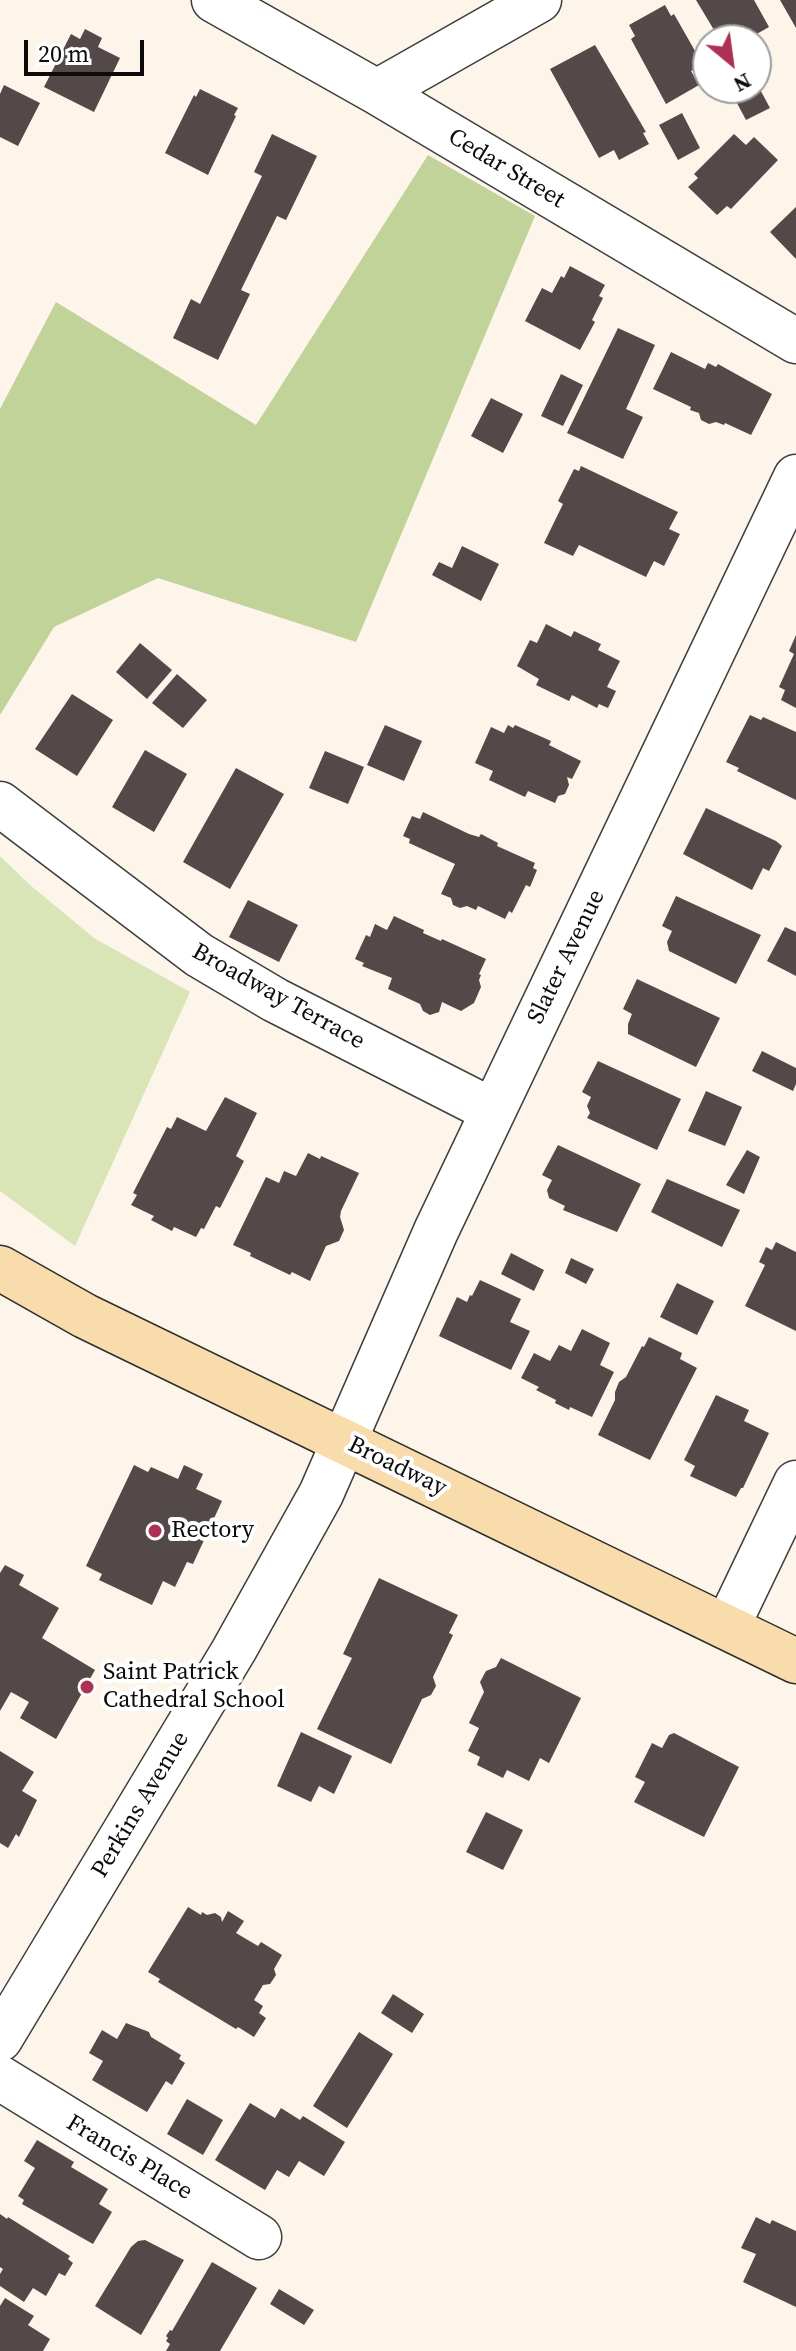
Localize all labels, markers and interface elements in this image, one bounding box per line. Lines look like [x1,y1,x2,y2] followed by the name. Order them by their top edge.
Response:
[28,24,148,74] scale bar
[692,24,772,104] north arrow
[38,37,89,70] text: 20 m
[728,66,757,100] text: N
[443,123,569,215] street label: Cedar Street
[522,885,612,1029] street label: Slater Avenue
[187,938,369,1056] street label: Broadway Terrace
[343,1431,451,1503] street label: Broadway
[171,1517,254,1545] place label: Rectory
[146,1522,164,1540] marker: Rectory
[103,1659,285,1715] place label: Saint Patrick Cathedral School
[78,1678,96,1696] marker: Saint Patrick Cathedral School
[86,1727,196,1883] street label: Perkins Avenue
[61,2109,197,2207] street label: Francis Place

